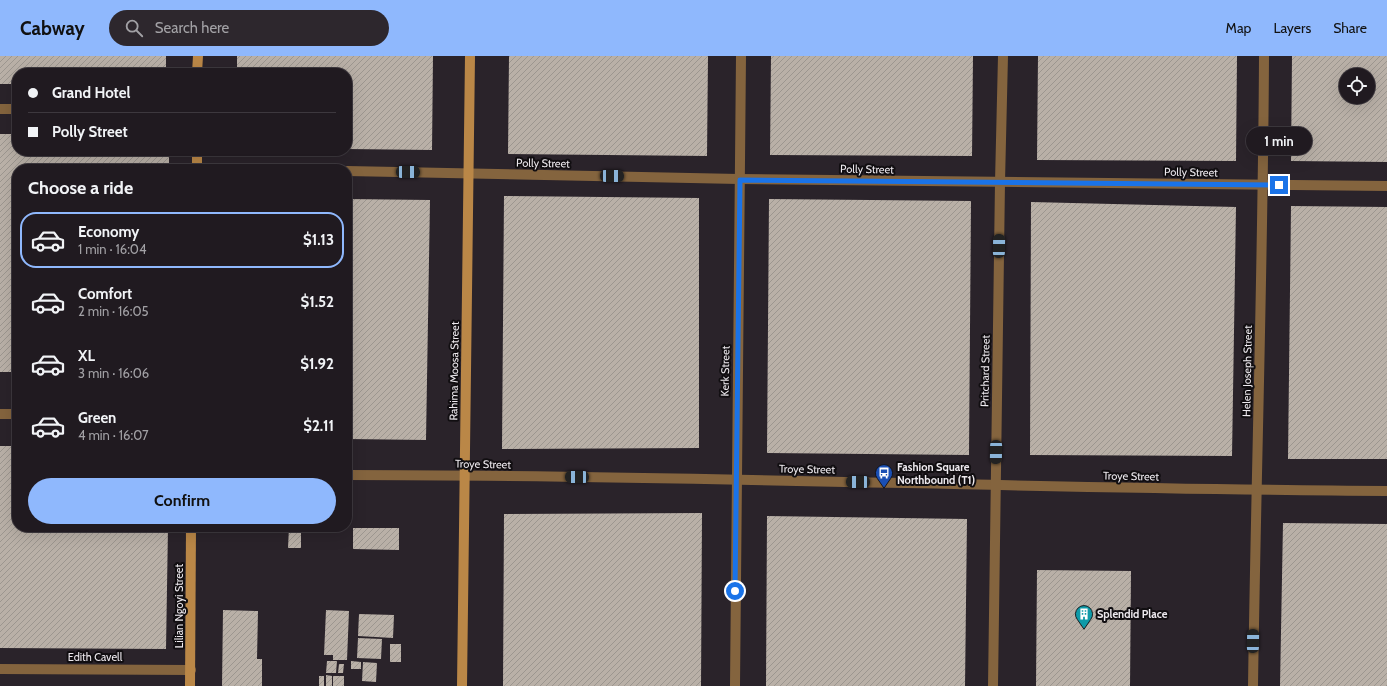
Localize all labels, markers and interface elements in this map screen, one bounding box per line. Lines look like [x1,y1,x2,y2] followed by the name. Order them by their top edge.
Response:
[109,10,389,46] search box
[20,17,85,40] text: Cabway
[123,17,145,39] icon: search
[155,19,229,37] text: Search here
[1226,19,1251,37] text: Map
[1273,19,1311,37] text: Layers
[1333,19,1367,37] text: Share
[1339,68,1375,104] map controls
[1339,68,1375,104] button: locate
[52,84,130,102] text: Grand Hotel
[52,123,128,141] text: Polly Street
[1246,127,1312,155] callout: 1 min
[1264,133,1294,149] text: 1 min
[516,156,570,170] street label: Polly Street
[840,162,894,176] street label: Polly Street
[1164,165,1218,179] street label: Polly Street
[396,166,420,178] car
[600,170,624,182] car
[1270,176,1288,194] route end
[28,177,133,199] text: Choose a ride
[30,222,66,258] icon: car
[78,223,139,241] text: Economy
[303,231,334,249] text: $1.13
[993,234,1005,258] car
[78,241,146,257] text: 1 min · 16:04
[30,284,66,320] icon: car
[78,285,132,303] text: Comfort
[300,293,334,311] text: $1.52
[78,303,149,319] text: 2 min · 16:05
[446,321,462,421] street label: Rahima Moosa Street
[1239,325,1255,417] street label: Helen Joseph Street
[977,335,993,407] street label: Pritchard Street
[718,345,732,396] street label: Kerk Street
[30,346,66,382] icon: car
[78,347,95,365] text: XL
[300,355,334,373] text: $1.92
[78,365,149,381] text: 3 min · 16:06
[30,408,66,444] icon: car
[78,409,116,427] text: Green
[303,417,334,435] text: $2.11
[78,427,149,443] text: 4 min · 16:07
[990,440,1002,464] car
[455,457,511,471] street label: Troye Street
[897,460,975,487] place label: Fashion Square Northbound (T1)
[779,462,835,476] street label: Troye Street
[874,463,894,488] bus stop icon: Fashion Square Northbound (T1)
[1103,469,1159,483] street label: Troye Street
[565,471,589,483] car
[846,476,870,488] car
[28,478,336,524] button: Confirm
[172,564,186,648] street label: Lilian Ngoyi Street
[726,582,744,600] route start
[1074,604,1094,629] building icon: Splendid Place
[1097,607,1168,621] place label: Splendid Place
[1247,629,1259,653] car
[68,650,123,664] street label: Edith Cavell

